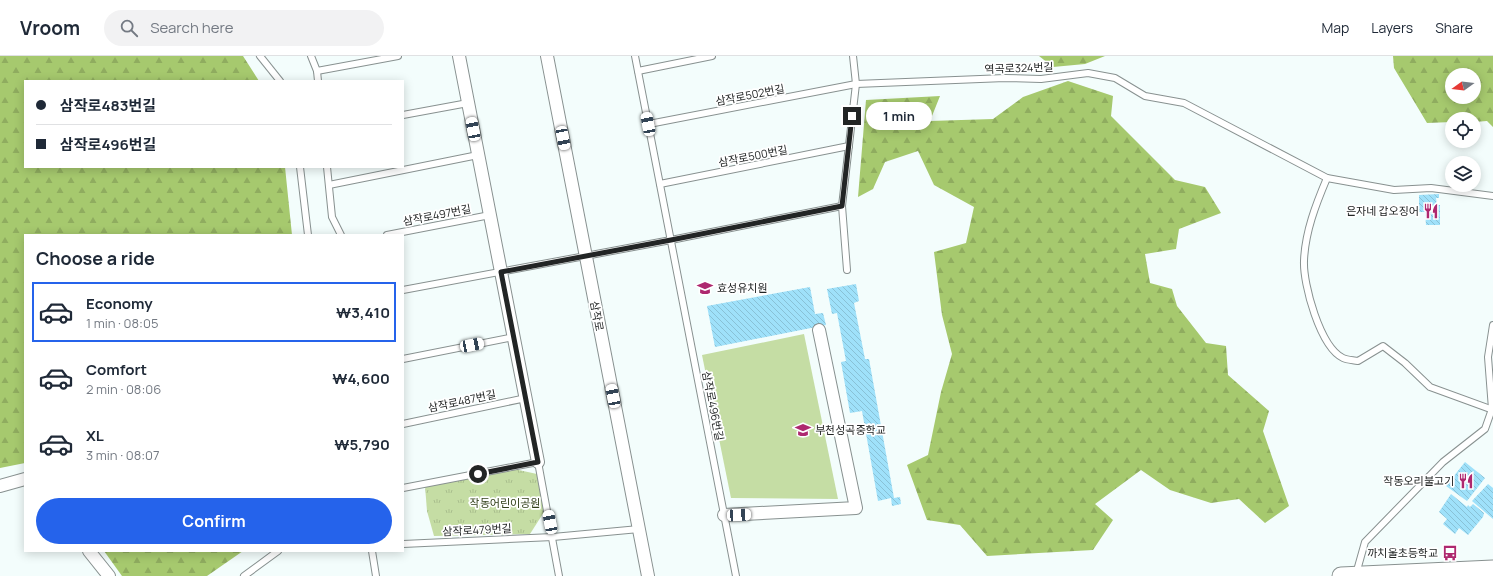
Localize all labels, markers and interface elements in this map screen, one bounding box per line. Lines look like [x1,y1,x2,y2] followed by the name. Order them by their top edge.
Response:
[104,10,384,46] search box
[20,15,80,41] text: Vroom
[118,17,140,39] icon: search
[150,17,234,38] text: Search here
[1321,18,1349,37] text: Map
[1371,18,1413,37] text: Layers
[1435,18,1473,37] text: Share
[984,59,1054,76] street label: 역곡로324번길
[1445,68,1481,104] north arrow
[1445,68,1481,192] map controls
[714,80,786,109] street label: 삼작로502번길
[60,95,156,116] text: 삼작로483번길
[866,102,932,130] callout: 1 min
[843,107,861,125] route end
[883,107,915,125] text: 1 min
[640,111,656,137] car
[1445,112,1481,148] button: locate
[465,116,481,142] car
[555,125,571,151] car
[60,134,156,155] text: 삼작로496번길
[717,141,789,170] street label: 삼작로500번길
[1445,156,1481,192] button: layers
[402,201,472,228] street label: 삼작로497번길
[1422,202,1440,220] restaurant icon: 은자네 갑오징어
[1346,203,1419,218] place label: 은자네 갑오징어
[36,246,155,270] text: Choose a ride
[696,279,714,297] school or university icon: 효성유치원
[717,280,768,295] place label: 효성유치원
[86,293,153,314] text: Economy
[38,294,74,330] icon: car
[587,300,608,332] street label: 삼작로
[336,302,390,323] text: ₩3,410
[86,314,158,332] text: 1 min · 08:05
[459,337,485,353] car
[86,359,147,380] text: Comfort
[38,360,74,396] icon: car
[332,368,390,389] text: ₩4,600
[699,370,728,442] street label: 삼작로496번길
[86,380,161,398] text: 2 min · 08:06
[605,383,621,409] car
[427,386,497,415] street label: 삼작로487번길
[794,421,812,439] school or university icon: 부천성곡중학교
[815,422,886,437] place label: 부천성곡중학교
[86,425,104,446] text: XL
[38,426,74,462] icon: car
[334,434,390,455] text: ₩5,790
[86,446,160,464] text: 3 min · 08:07
[469,465,487,483] route start
[1457,472,1475,490] restaurant icon: 작동오리불고기
[1383,473,1454,488] place label: 작동오리불고기
[470,495,540,510] park label: 작동어린이공원
[36,498,392,544] button: Confirm
[727,508,751,522] car
[542,509,558,535] car
[442,520,512,539] street label: 삼작로479번길
[1441,544,1459,562] bus stop icon: 까치울초등학교
[1367,545,1438,560] place label: 까치울초등학교

